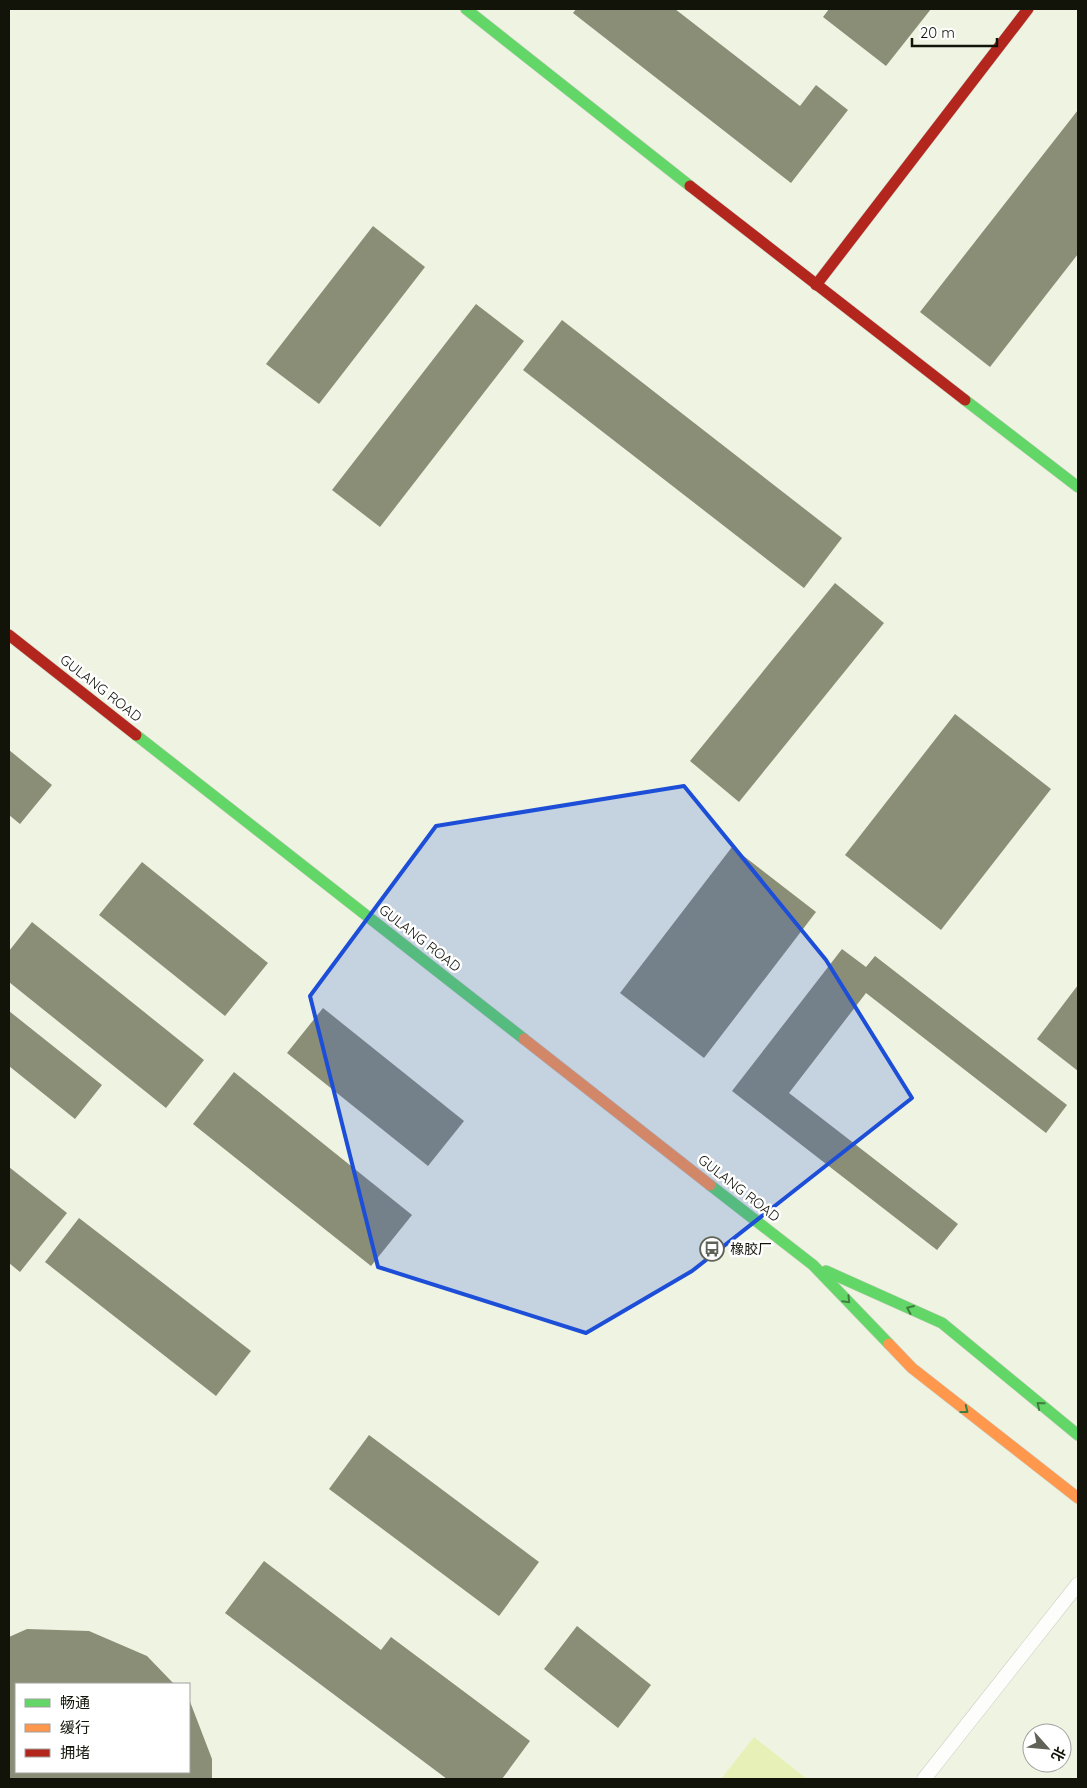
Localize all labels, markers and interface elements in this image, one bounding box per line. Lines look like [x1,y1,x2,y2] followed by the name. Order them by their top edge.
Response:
[912,15,997,47] scale bar
[920,23,955,42] text: 20 m
[56,650,146,726] street label: GULANG ROAD
[375,900,465,976] street label: GULANG ROAD
[694,1150,784,1226] street label: GULANG ROAD
[699,1236,725,1262] bus stop icon: 橡胶厂
[730,1240,772,1258] place label: 橡胶厂
[841,1294,850,1303] one-way arrow
[906,1304,915,1315] one-way arrow
[1037,1402,1046,1410] one-way arrow
[960,1404,969,1413] one-way arrow
[15,1683,190,1773] legend
[60,1693,90,1712] text: 畅通
[60,1718,90,1737] text: 缓行
[1022,1723,1072,1773] north arrow
[60,1743,90,1762] text: 拥堵
[1047,1744,1070,1764] text: 北

